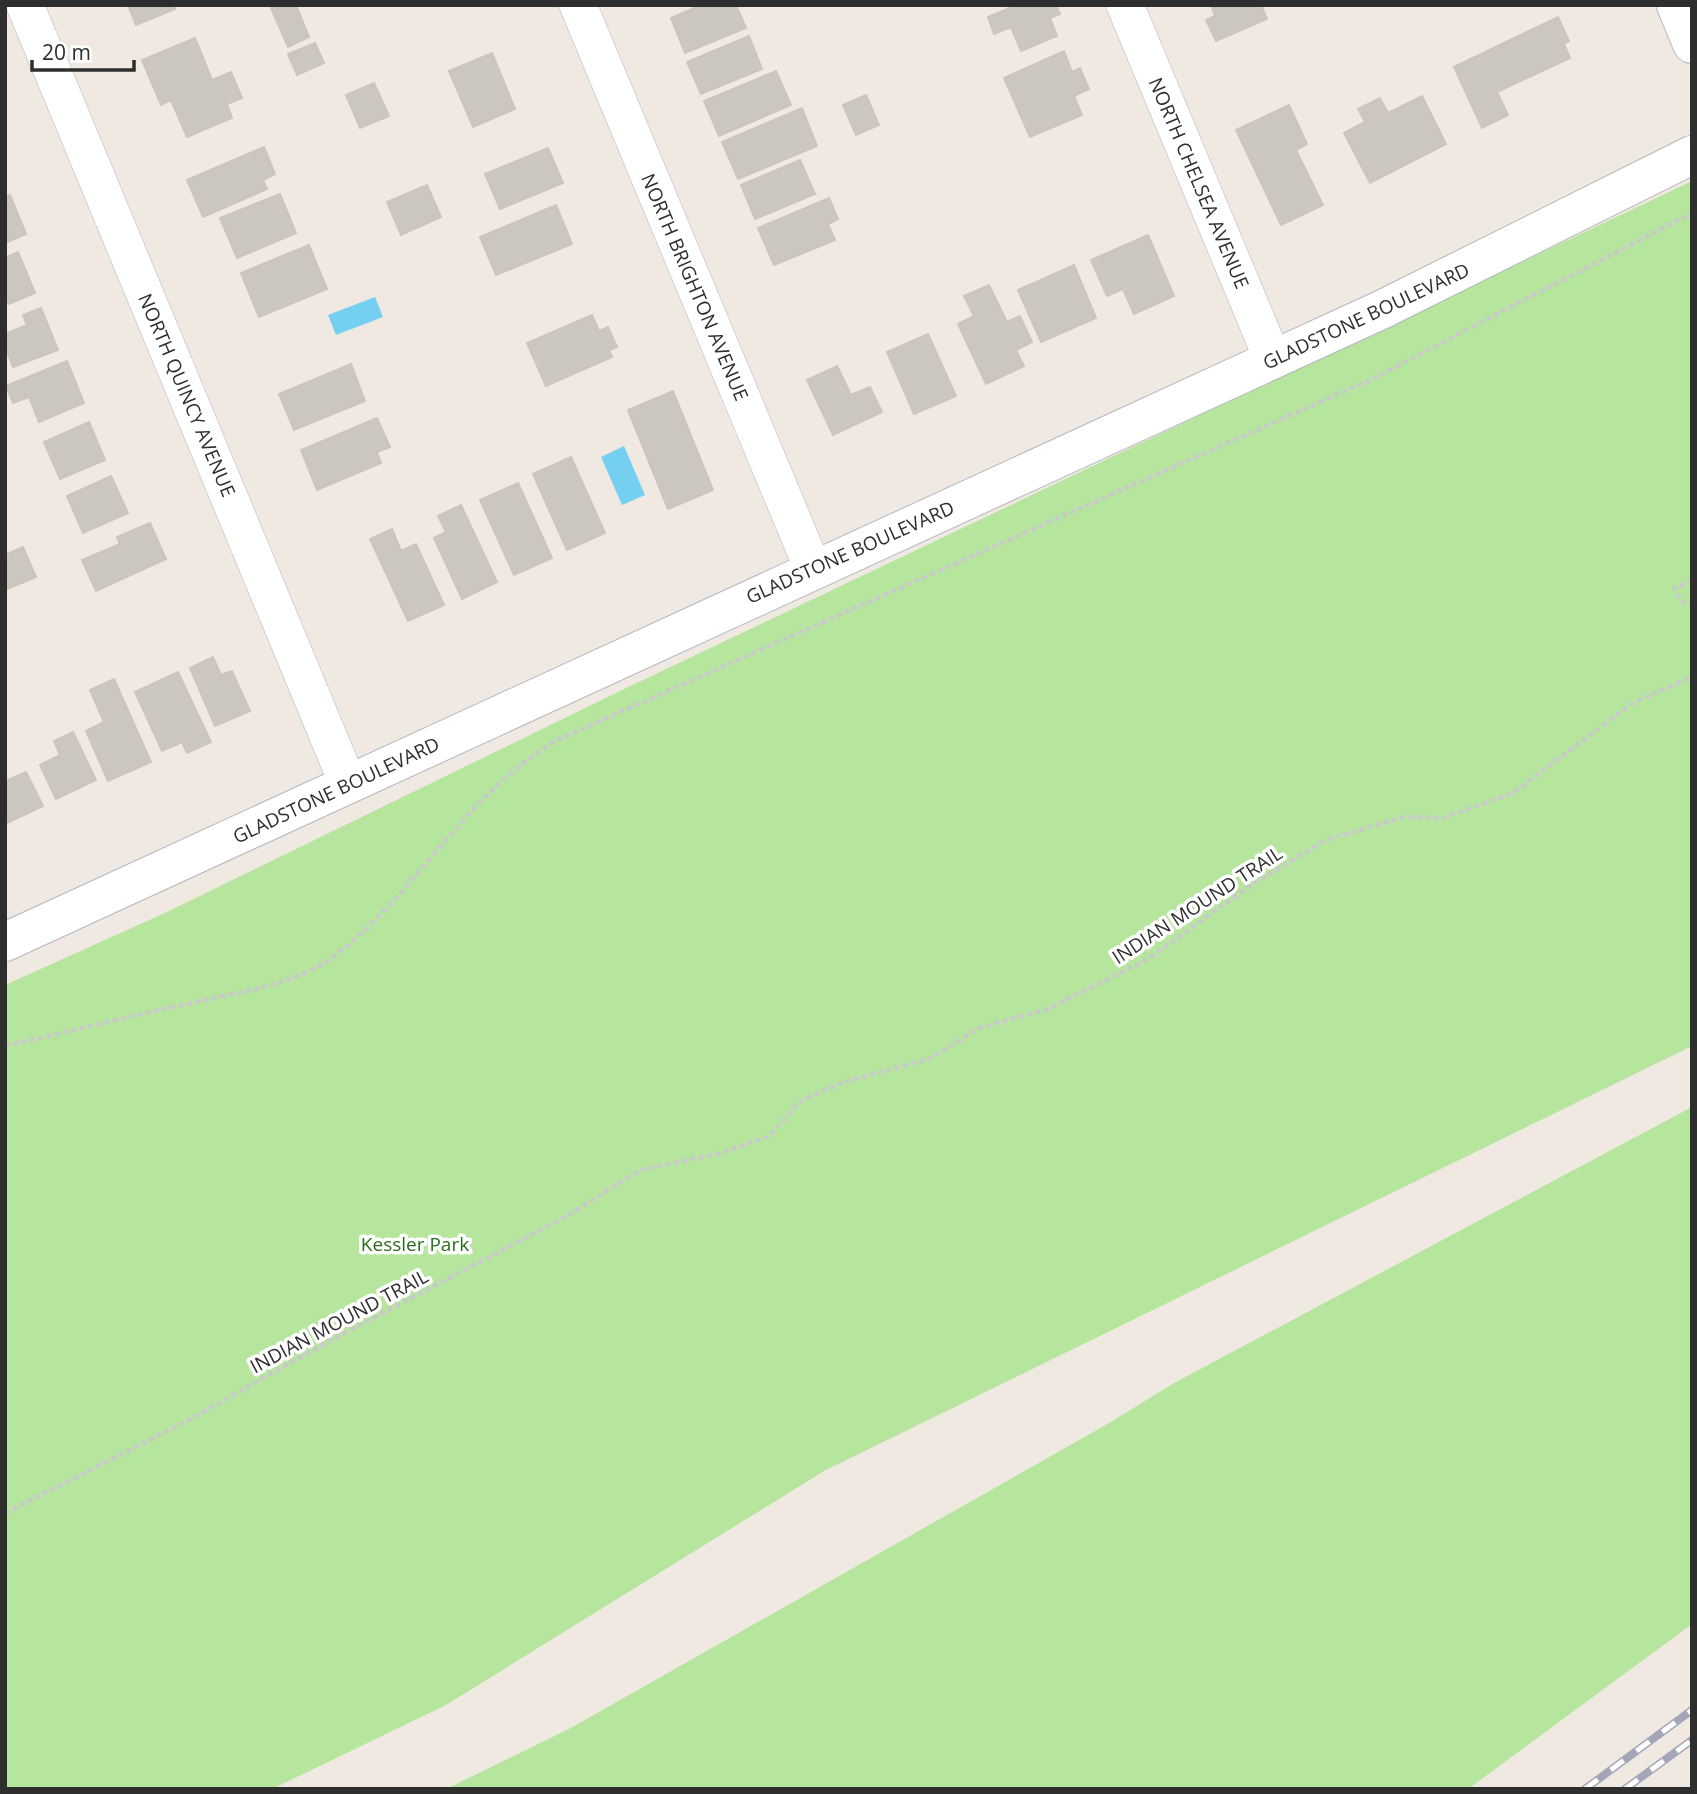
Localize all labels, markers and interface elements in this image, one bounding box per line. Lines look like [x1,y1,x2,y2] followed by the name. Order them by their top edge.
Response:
[32,28,133,72] scale bar
[42,38,91,66] text: 20 m
[1143,73,1255,293] street label: NORTH CHELSEA AVENUE
[635,169,755,405] street label: NORTH BRIGHTON AVENUE
[1258,257,1474,375] street label: GLADSTONE BOULEVARD
[132,289,242,501] street label: NORTH QUINCY AVENUE
[742,494,958,610] street label: GLADSTONE BOULEVARD
[228,731,444,849] street label: GLADSTONE BOULEVARD
[1107,840,1287,970] street label: INDIAN MOUND TRAIL
[361,1231,469,1257] park label: Kessler Park
[245,1263,433,1379] street label: INDIAN MOUND TRAIL

